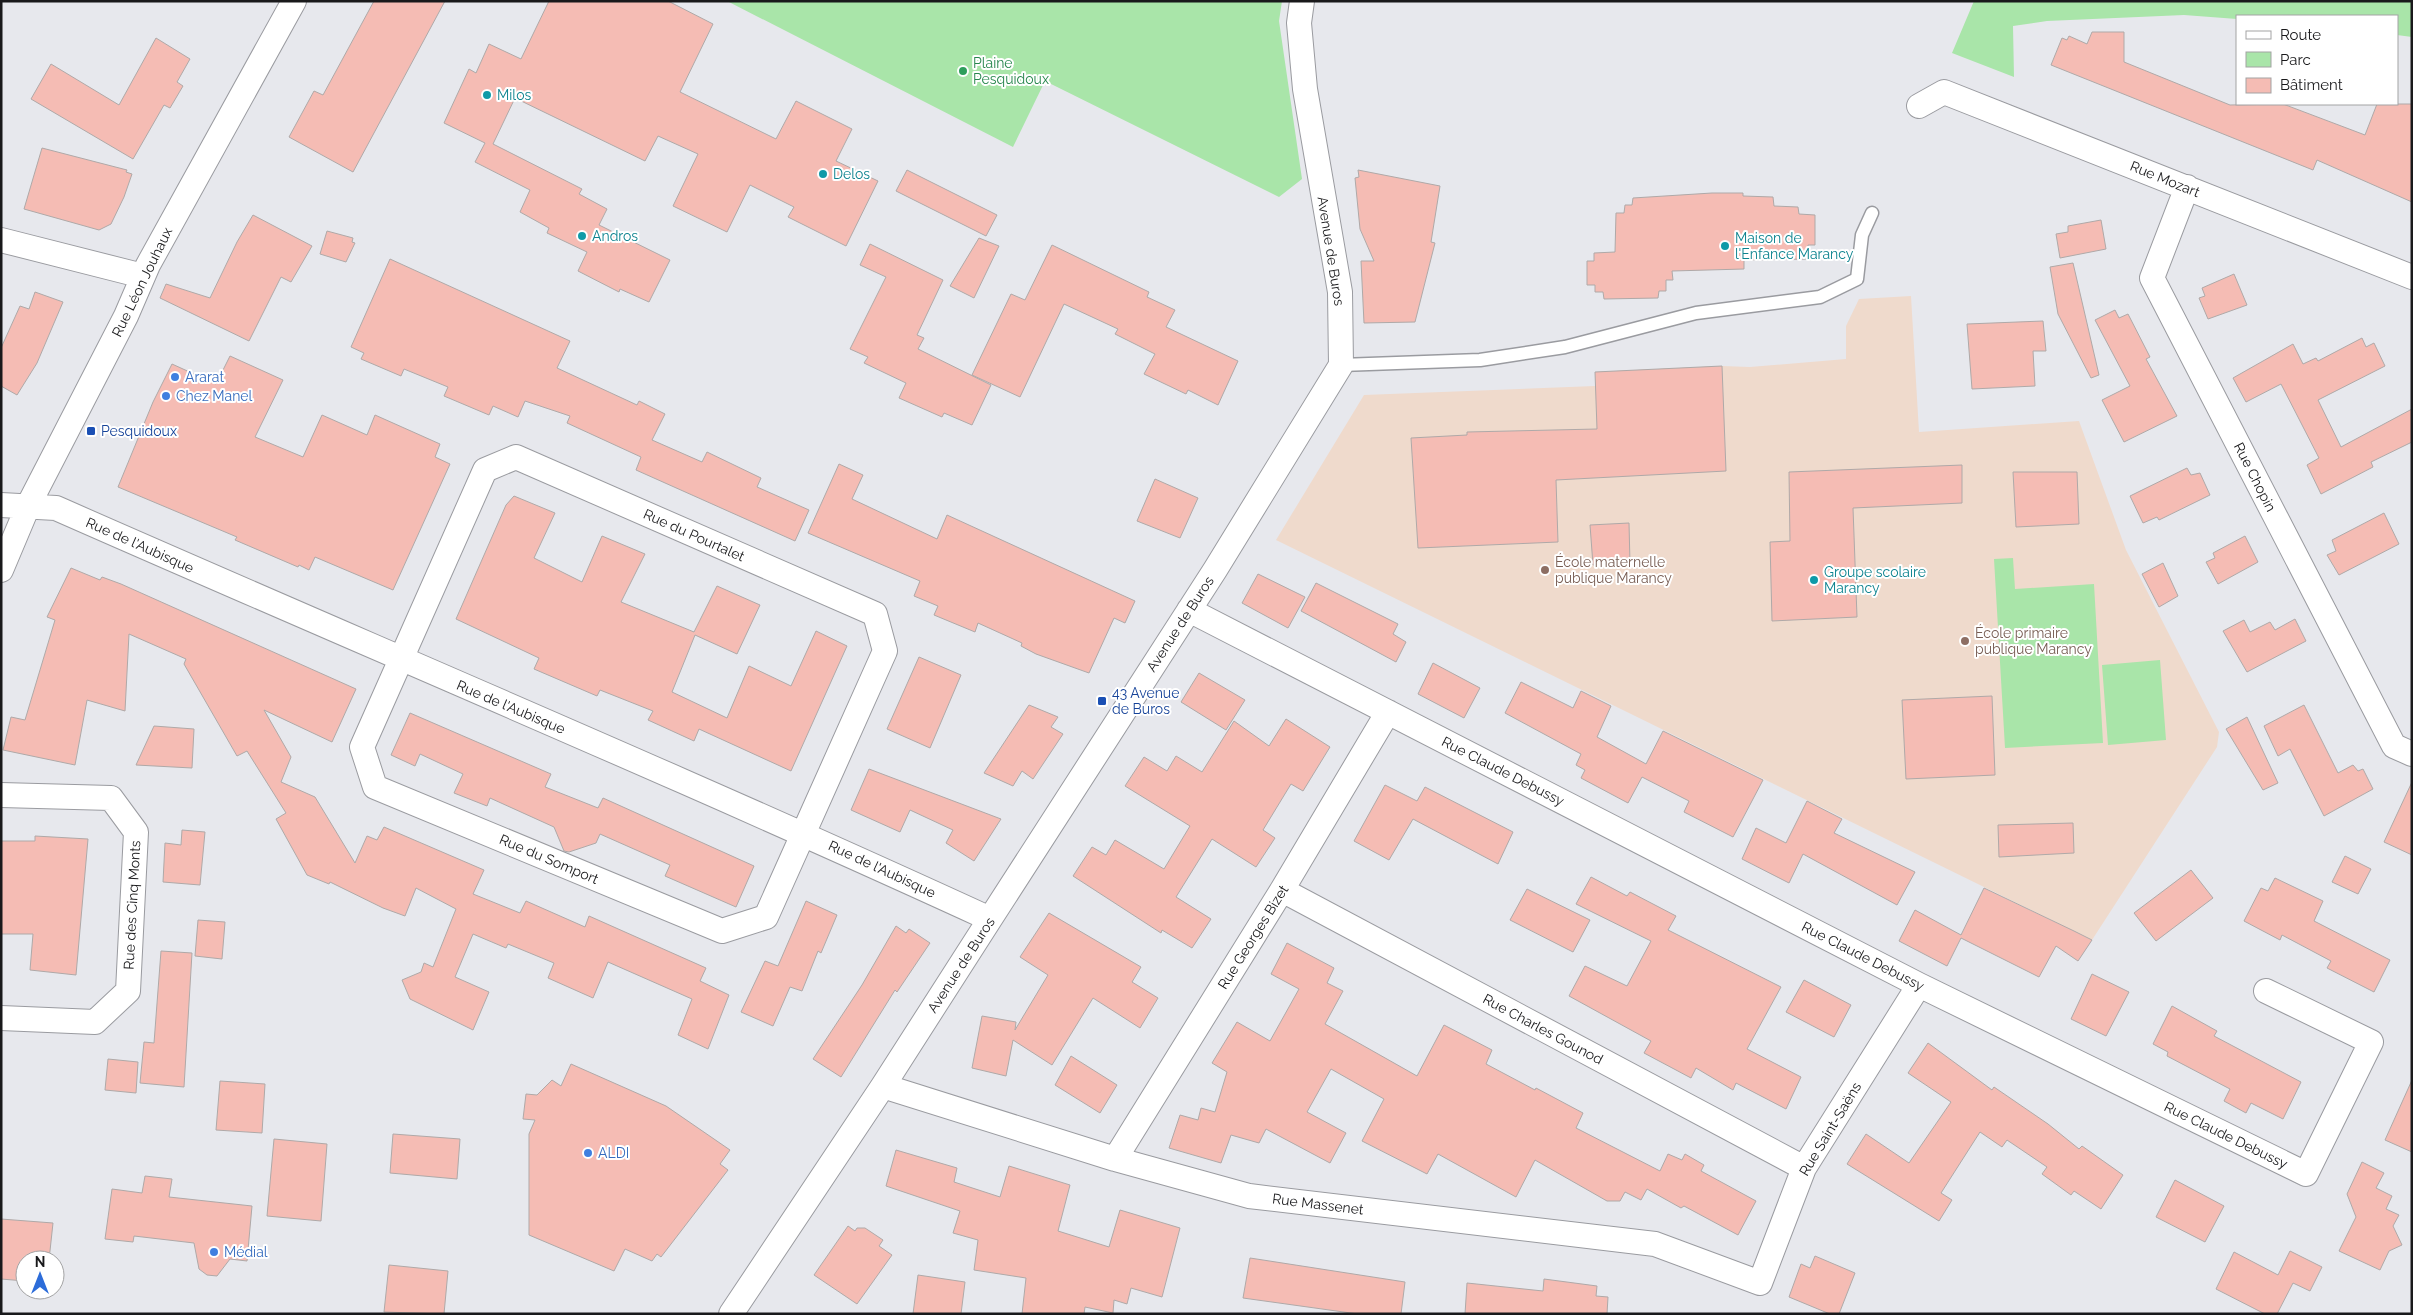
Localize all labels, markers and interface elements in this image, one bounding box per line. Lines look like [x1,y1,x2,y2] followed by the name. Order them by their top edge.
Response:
[2236,15,2398,105] legend
[2280,26,2321,44] text: Route
[2280,51,2311,69] text: Parc
[973,55,1049,87] place label: Plaine Pesquidoux
[957,65,969,77] marker: Plaine Pesquidoux
[2280,76,2343,94] text: Bâtiment
[497,87,531,103] place label: Milos
[481,89,493,101] marker: Milos
[2128,158,2202,200] street label: Rue Mozart
[833,166,870,182] place label: Delos
[817,168,829,180] marker: Delos
[1314,195,1348,307] street label: Avenue de Buros
[109,225,175,339] street label: Rue Léon Jouhaux
[592,228,638,244] place label: Andros
[576,230,588,242] marker: Andros
[1735,230,1854,262] place label: Maison de l'Enfance Marancy
[1719,240,1731,252] marker: Maison de l'Enfance Marancy
[185,369,224,385] place label: Ararat
[169,371,181,383] marker: Ararat
[176,388,253,404] place label: Chez Manel
[160,390,172,402] marker: Chez Manel
[101,423,177,439] place label: Pesquidoux
[85,425,97,437] marker: Pesquidoux
[2231,440,2279,514] street label: Rue Chopin
[641,506,747,565] street label: Rue du Pourtalet
[84,514,196,576] street label: Rue de l'Aubisque
[1555,553,1672,586] place label: École maternelle publique Marancy
[1539,564,1551,576] marker: École maternelle publique Marancy
[1824,564,1926,596] place label: Groupe scolaire Marancy
[1143,573,1217,675] street label: Avenue de Buros
[1808,574,1820,586] marker: Groupe scolaire Marancy
[1975,624,2092,657] place label: École primaire publique Marancy
[1959,635,1971,647] marker: École primaire publique Marancy
[454,677,568,737] street label: Rue de l'Aubisque
[1112,685,1179,717] place label: 43 Avenue de Buros
[1096,695,1108,707] marker: 43 Avenue de Buros
[1439,733,1567,809] street label: Rue Claude Debussy
[497,831,601,887] street label: Rue du Somport
[826,837,938,901] street label: Rue de l'Aubisque
[121,840,143,970] street label: Rue des Cinq Monts
[1215,882,1292,992] street label: Rue Georges Bizet
[924,914,998,1016] street label: Avenue de Buros
[1799,918,1927,994] street label: Rue Claude Debussy
[1480,991,1606,1067] street label: Rue Charles Gounod
[1796,1079,1864,1179] street label: Rue Saint-Saëns
[2162,1098,2291,1172] street label: Rue Claude Debussy
[598,1145,629,1161] place label: ALDI
[582,1147,594,1159] marker: ALDI
[1271,1190,1365,1218] street label: Rue Massenet
[224,1244,268,1260] place label: Médial
[208,1246,220,1258] marker: Médial
[15,1250,65,1300] north arrow
[35,1254,45,1270] text: N

